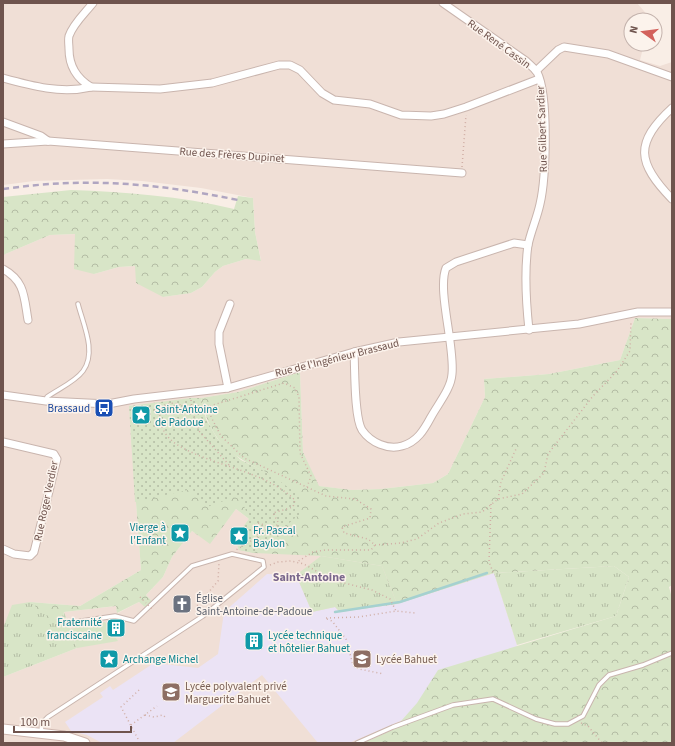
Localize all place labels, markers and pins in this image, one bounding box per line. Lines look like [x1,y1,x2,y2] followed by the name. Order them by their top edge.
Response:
[93,397,115,419] bus stop icon: Brassaud
[48,401,90,416] place label: Brassaud
[155,402,218,430] place label: Saint-Antoine de Padoue
[130,404,152,426] place icon: Saint-Antoine de Padoue
[130,520,166,548] place label: Vierge à l'Enfant
[169,522,191,544] place icon: Vierge à l'Enfant
[253,523,296,551] place label: Fr. Pascal Baylon
[228,525,250,547] place icon: Fr. Pascal Baylon
[196,591,313,619] place label: Église Saint-Antoine-de-Padoue
[171,593,193,615] church icon: Église Saint-Antoine-de-Padoue
[47,615,103,643] place label: Fraternité franciscaine
[105,617,127,639] building icon: Fraternité franciscaine
[268,628,350,656] place label: Lycée technique et hôtelier Bahuet
[243,630,265,652] building icon: Lycée technique et hôtelier Bahuet
[98,648,120,670] place icon: Archange Michel
[351,648,373,670] school or university icon: Lycée Bahuet
[123,652,198,667] place label: Archange Michel
[376,652,437,667] place label: Lycée Bahuet
[185,679,287,707] place label: Lycée polyvalent privé Marguerite Bahuet
[160,681,182,703] school or university icon: Lycée polyvalent privé Marguerite Bahuet

